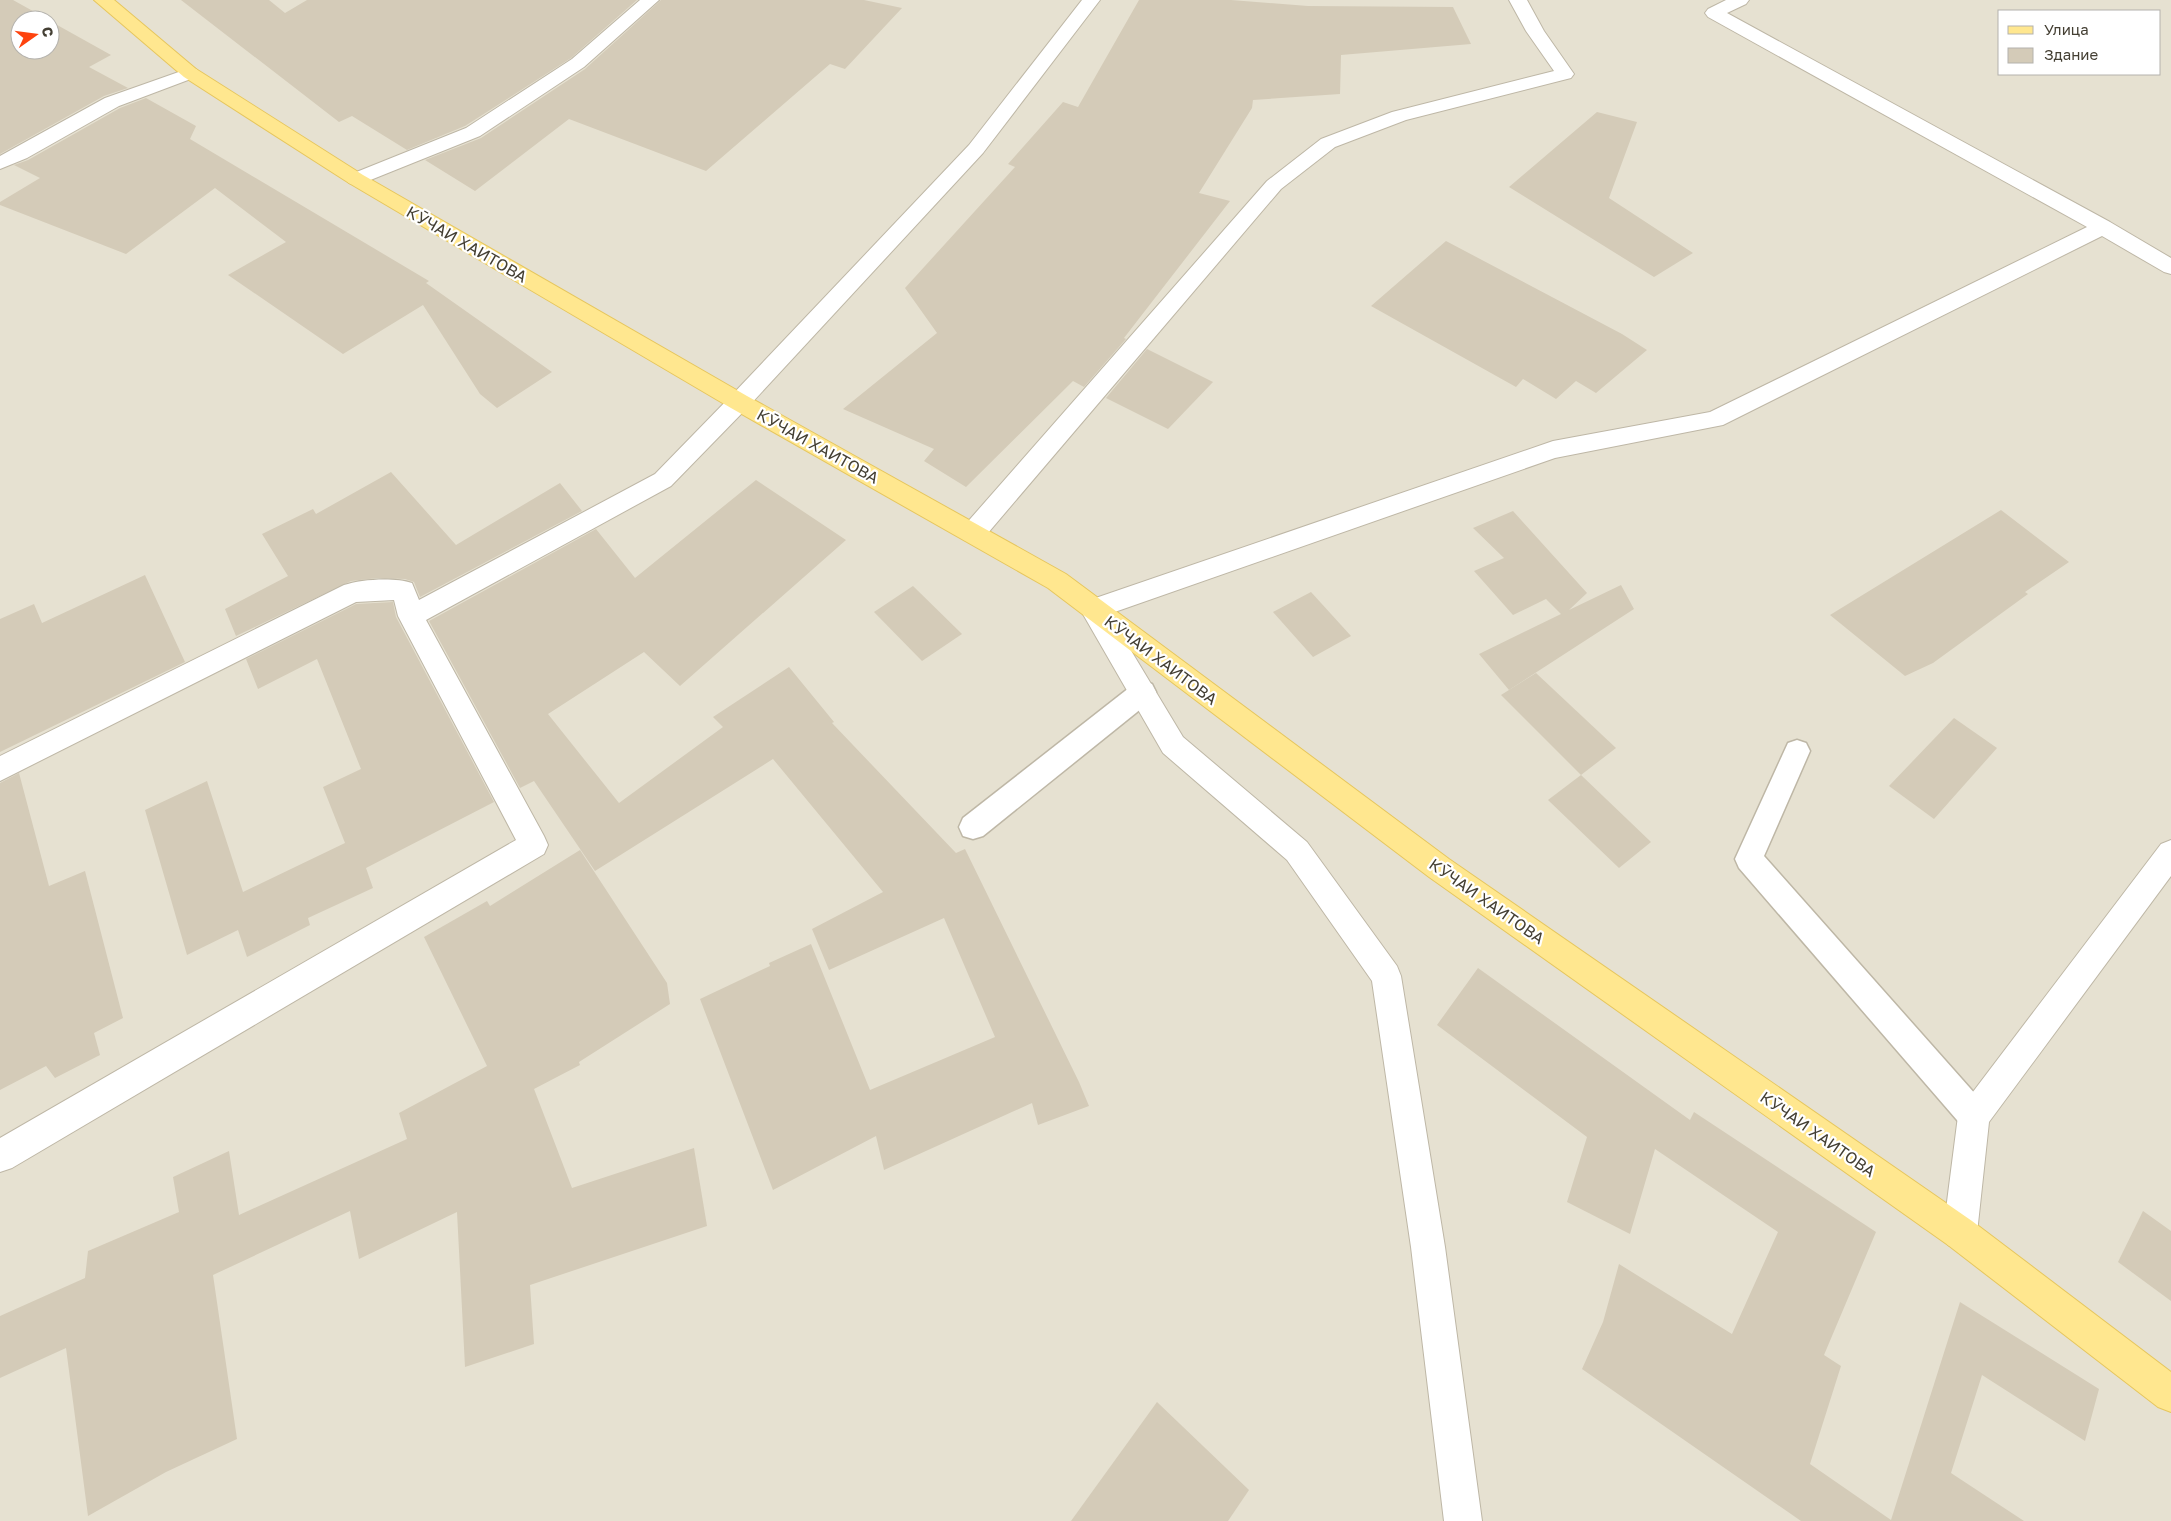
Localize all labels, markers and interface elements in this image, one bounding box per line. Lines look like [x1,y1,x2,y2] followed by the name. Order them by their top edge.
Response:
[10,10,60,60] north arrow
[1998,10,2161,75] legend
[2044,20,2089,38] text: Улица
[39,25,58,39] text: С
[2044,45,2098,63] text: Здание
[403,201,531,287] street label: КӮЧАИ ХАИТОВА
[754,404,883,488] street label: КӮЧАИ ХАИТОВА
[1101,611,1222,709] street label: КӮЧАИ ХАИТОВА
[1426,854,1549,948] street label: КӮЧАИ ХАИТОВА
[1757,1087,1880,1181] street label: КӮЧАИ ХАИТОВА

